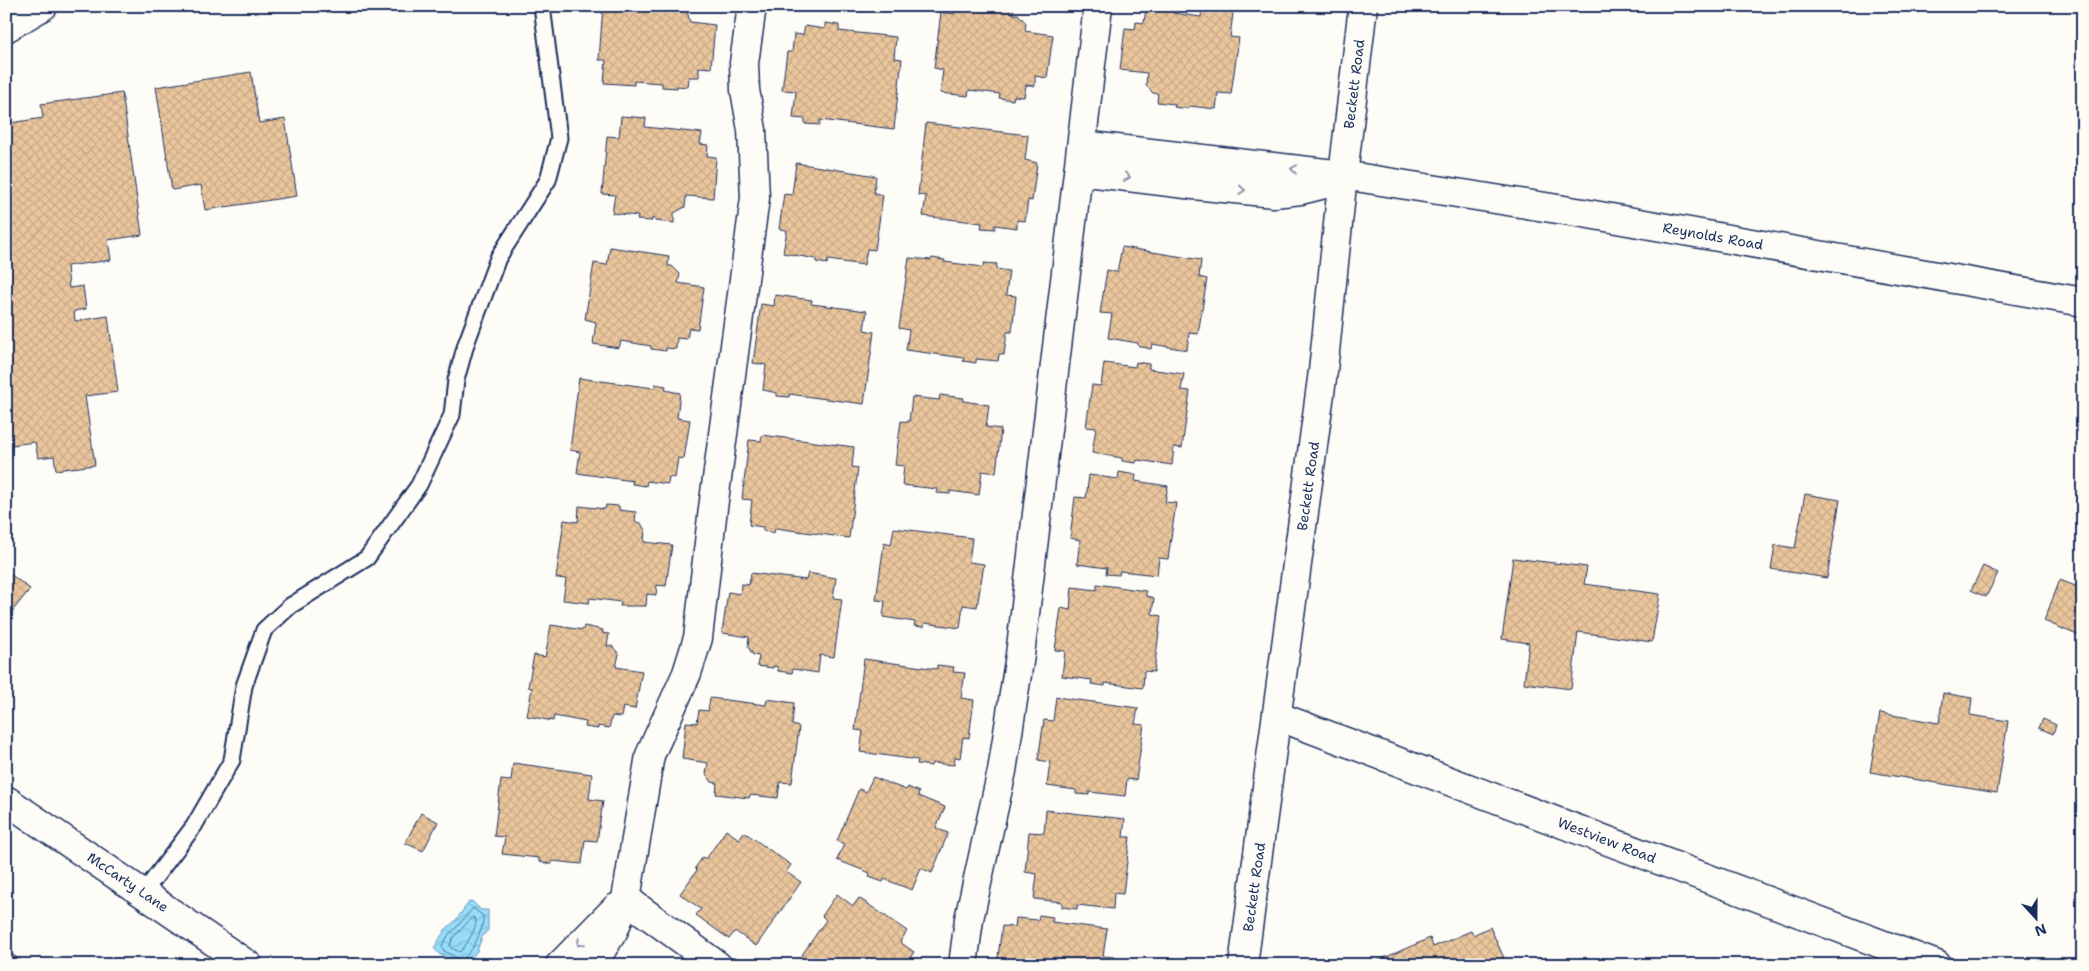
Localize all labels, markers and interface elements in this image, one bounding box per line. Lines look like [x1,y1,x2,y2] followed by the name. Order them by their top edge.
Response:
[1340,38,1368,130] street label: Beckett Road
[1290,164,1298,175] one-way arrow
[1123,171,1131,182] one-way arrow
[1239,184,1247,195] one-way arrow
[1661,218,1765,254] street label: Reynolds Road
[1293,440,1323,532] street label: Beckett Road
[1555,813,1659,867] street label: Westview Road
[1239,841,1269,933] street label: Beckett Road
[84,848,172,916] street label: McCarty Lane
[2012,894,2062,944] north arrow
[2032,920,2049,941] text: N
[577,937,586,946] one-way arrow

